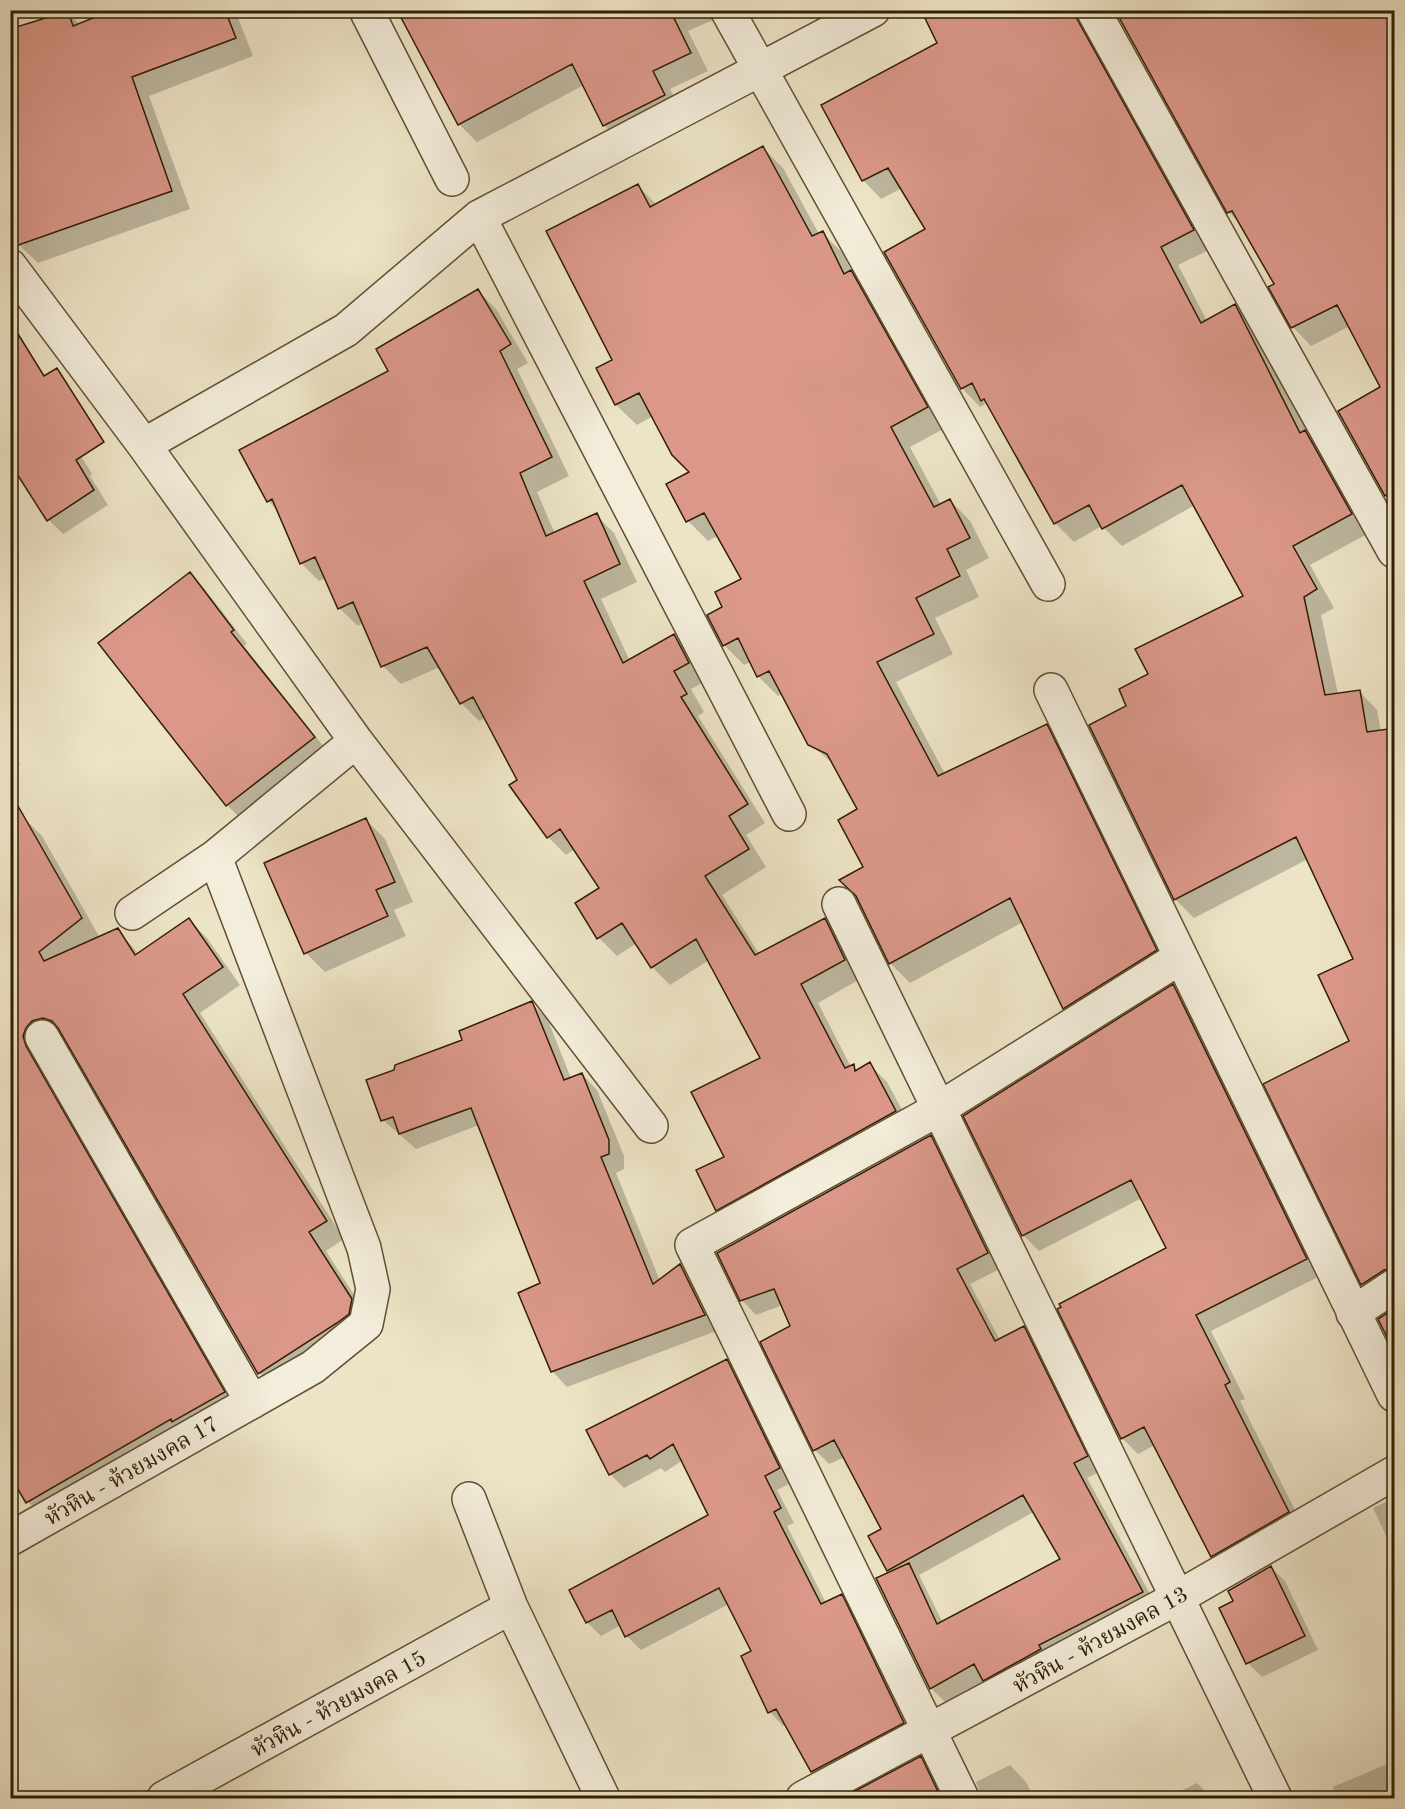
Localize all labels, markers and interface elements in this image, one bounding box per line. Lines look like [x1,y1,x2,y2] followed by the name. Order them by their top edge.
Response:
[41,1412,223,1530] street label: หัวหิน - ห้วยมงคล 17
[1009,1583,1192,1698] street label: หัวหิน - ห้วยมงคล 13
[247,1647,430,1762] street label: หัวหิน - ห้วยมงคล 15

